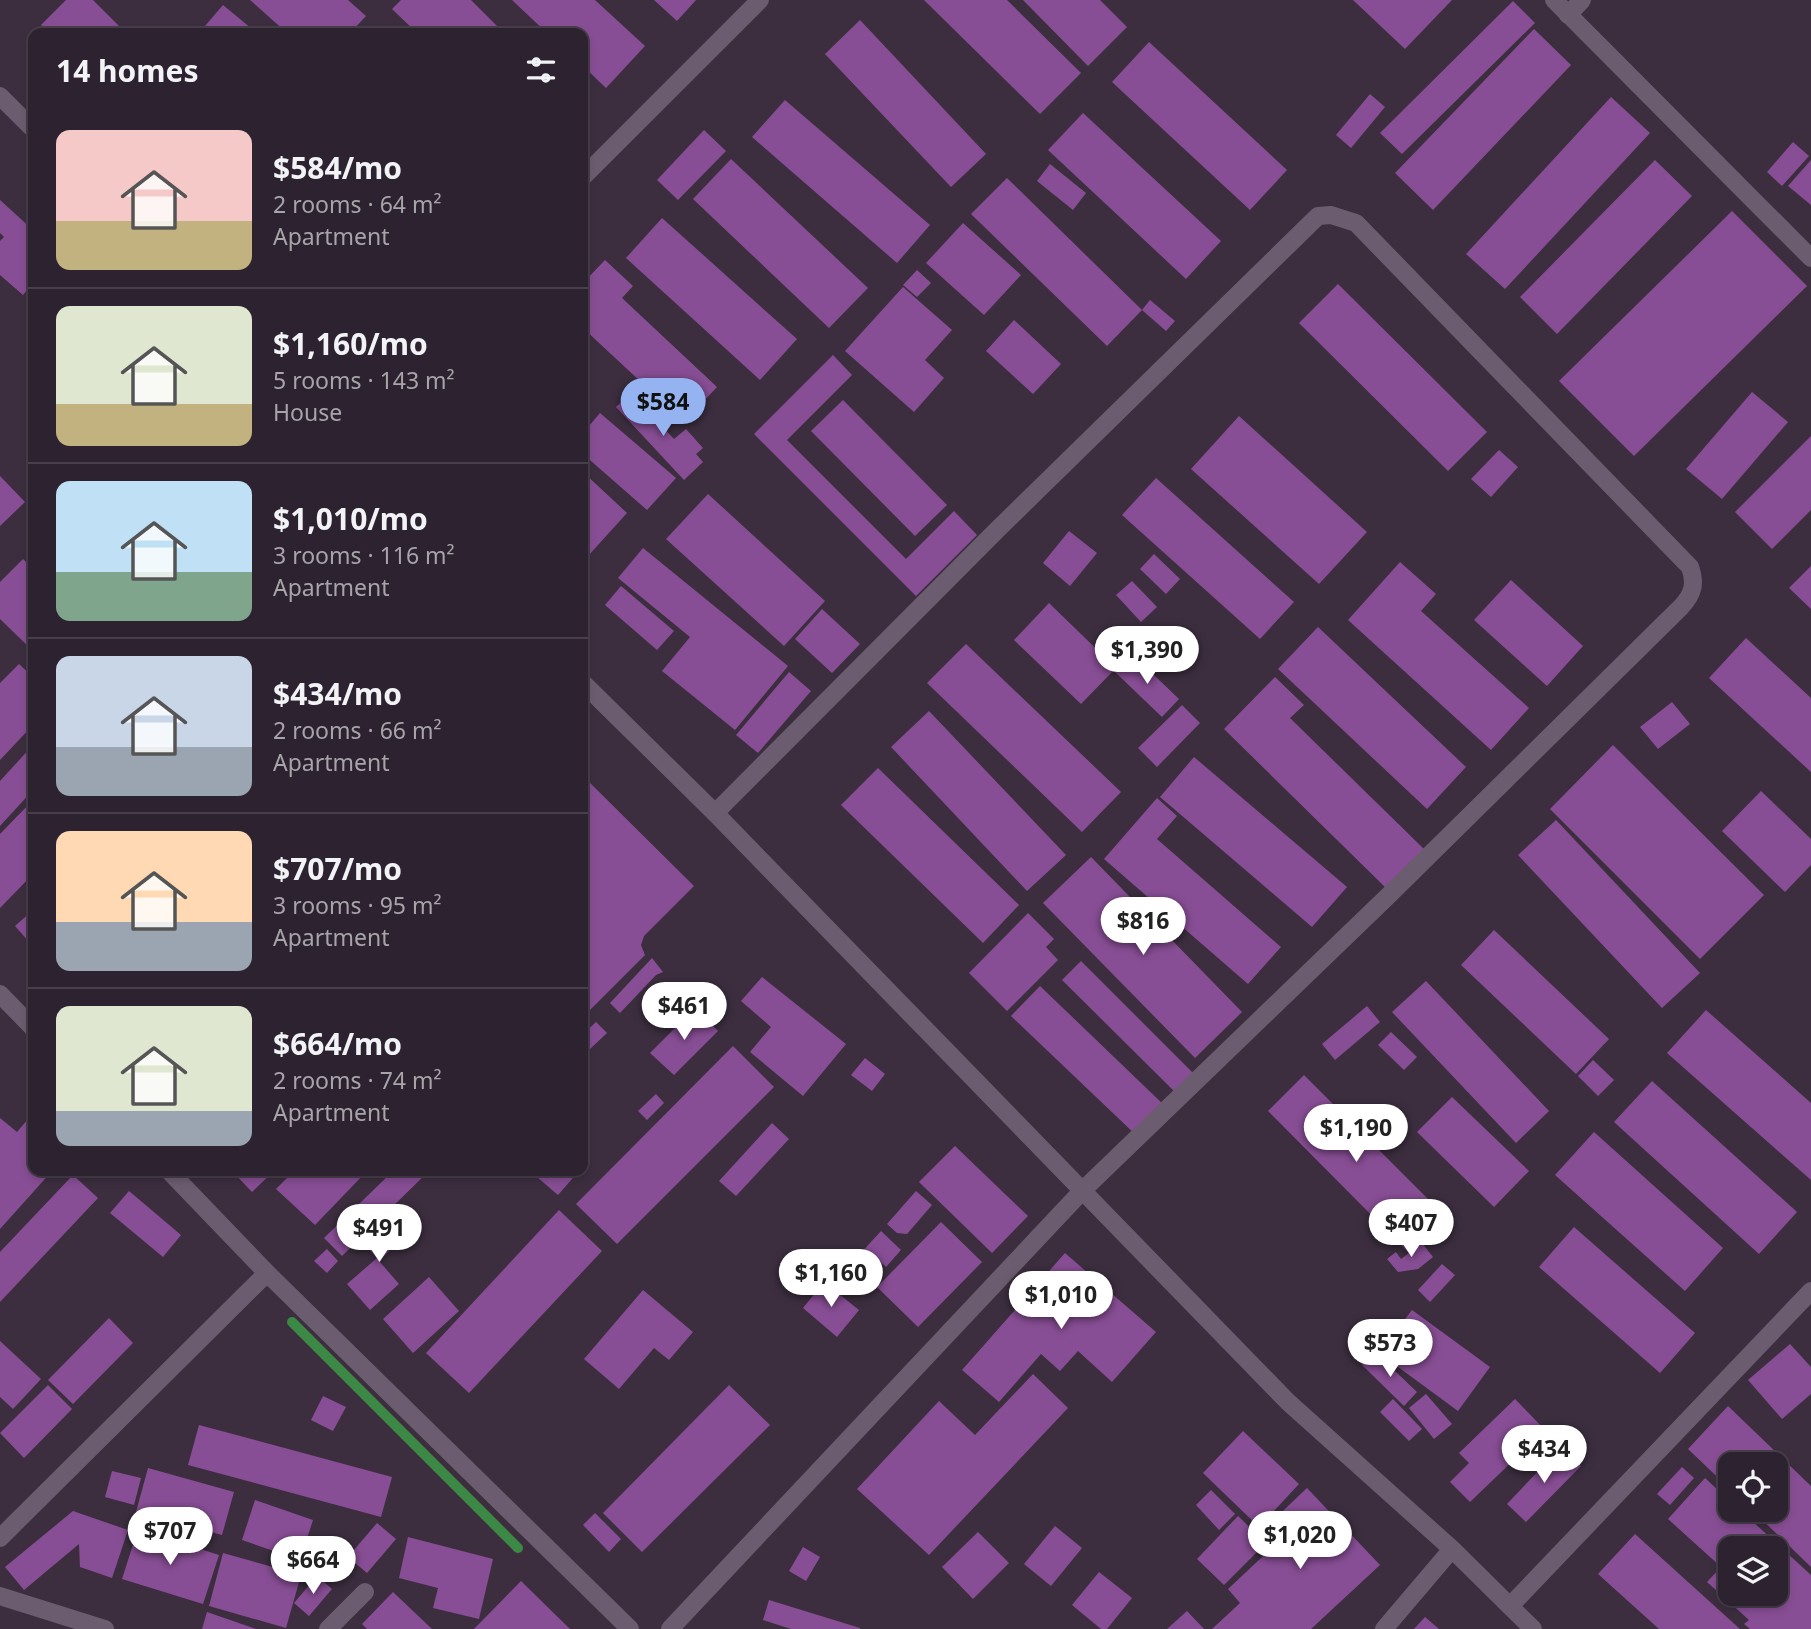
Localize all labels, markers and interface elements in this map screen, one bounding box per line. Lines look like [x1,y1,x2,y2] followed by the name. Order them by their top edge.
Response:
[56,50,199,91] text: 14 homes
[522,51,560,89] icon: filters
[273,147,402,188] text: $584/mo
[112,158,196,242] icon: home
[273,188,442,220] text: 2 rooms · 64 m²
[273,220,390,252] text: Apartment
[273,323,428,364] text: $1,160/mo
[112,334,196,418] icon: home
[273,364,455,396] text: 5 rooms · 143 m²
[622,378,704,438] pin: $584
[637,385,689,417] text: $584
[273,396,342,428] text: House
[273,498,428,539] text: $1,010/mo
[112,509,196,593] icon: home
[273,539,455,571] text: 3 rooms · 116 m²
[273,571,390,603] text: Apartment
[1090,626,1204,686] pin: $1,390
[1111,633,1183,665] text: $1,390
[273,673,402,714] text: $434/mo
[112,684,196,768] icon: home
[273,714,442,746] text: 2 rooms · 66 m²
[273,746,390,778] text: Apartment
[273,848,402,889] text: $707/mo
[112,859,196,943] icon: home
[273,889,442,921] text: 3 rooms · 95 m²
[1102,898,1184,957] pin: $816
[1117,904,1169,936] text: $816
[273,921,390,953] text: Apartment
[643,982,725,1042] pin: $461
[658,989,710,1021] text: $461
[273,1023,402,1064] text: $664/mo
[112,1034,196,1118] icon: home
[273,1064,442,1096] text: 2 rooms · 74 m²
[273,1096,390,1128] text: Apartment
[1299,1104,1413,1164] pin: $1,190
[1320,1111,1392,1143] text: $1,190
[1370,1200,1452,1259] pin: $407
[338,1204,420,1264] pin: $491
[1385,1206,1437,1238] text: $407
[353,1211,405,1243] text: $491
[774,1250,888,1309] pin: $1,160
[795,1256,867,1288] text: $1,160
[1004,1272,1118,1331] pin: $1,010
[1025,1278,1097,1310] text: $1,010
[1349,1320,1431,1379] pin: $573
[1364,1326,1416,1358] text: $573
[1503,1426,1585,1485] pin: $434
[1518,1432,1570,1464] text: $434
[1718,1452,1788,1606] map controls
[1718,1452,1788,1522] button: locate
[129,1508,211,1567] pin: $707
[1243,1512,1357,1571] pin: $1,020
[144,1514,196,1546] text: $707
[1264,1518,1336,1550] text: $1,020
[272,1536,354,1596] pin: $664
[1718,1536,1788,1606] button: layers
[287,1543,339,1575] text: $664

